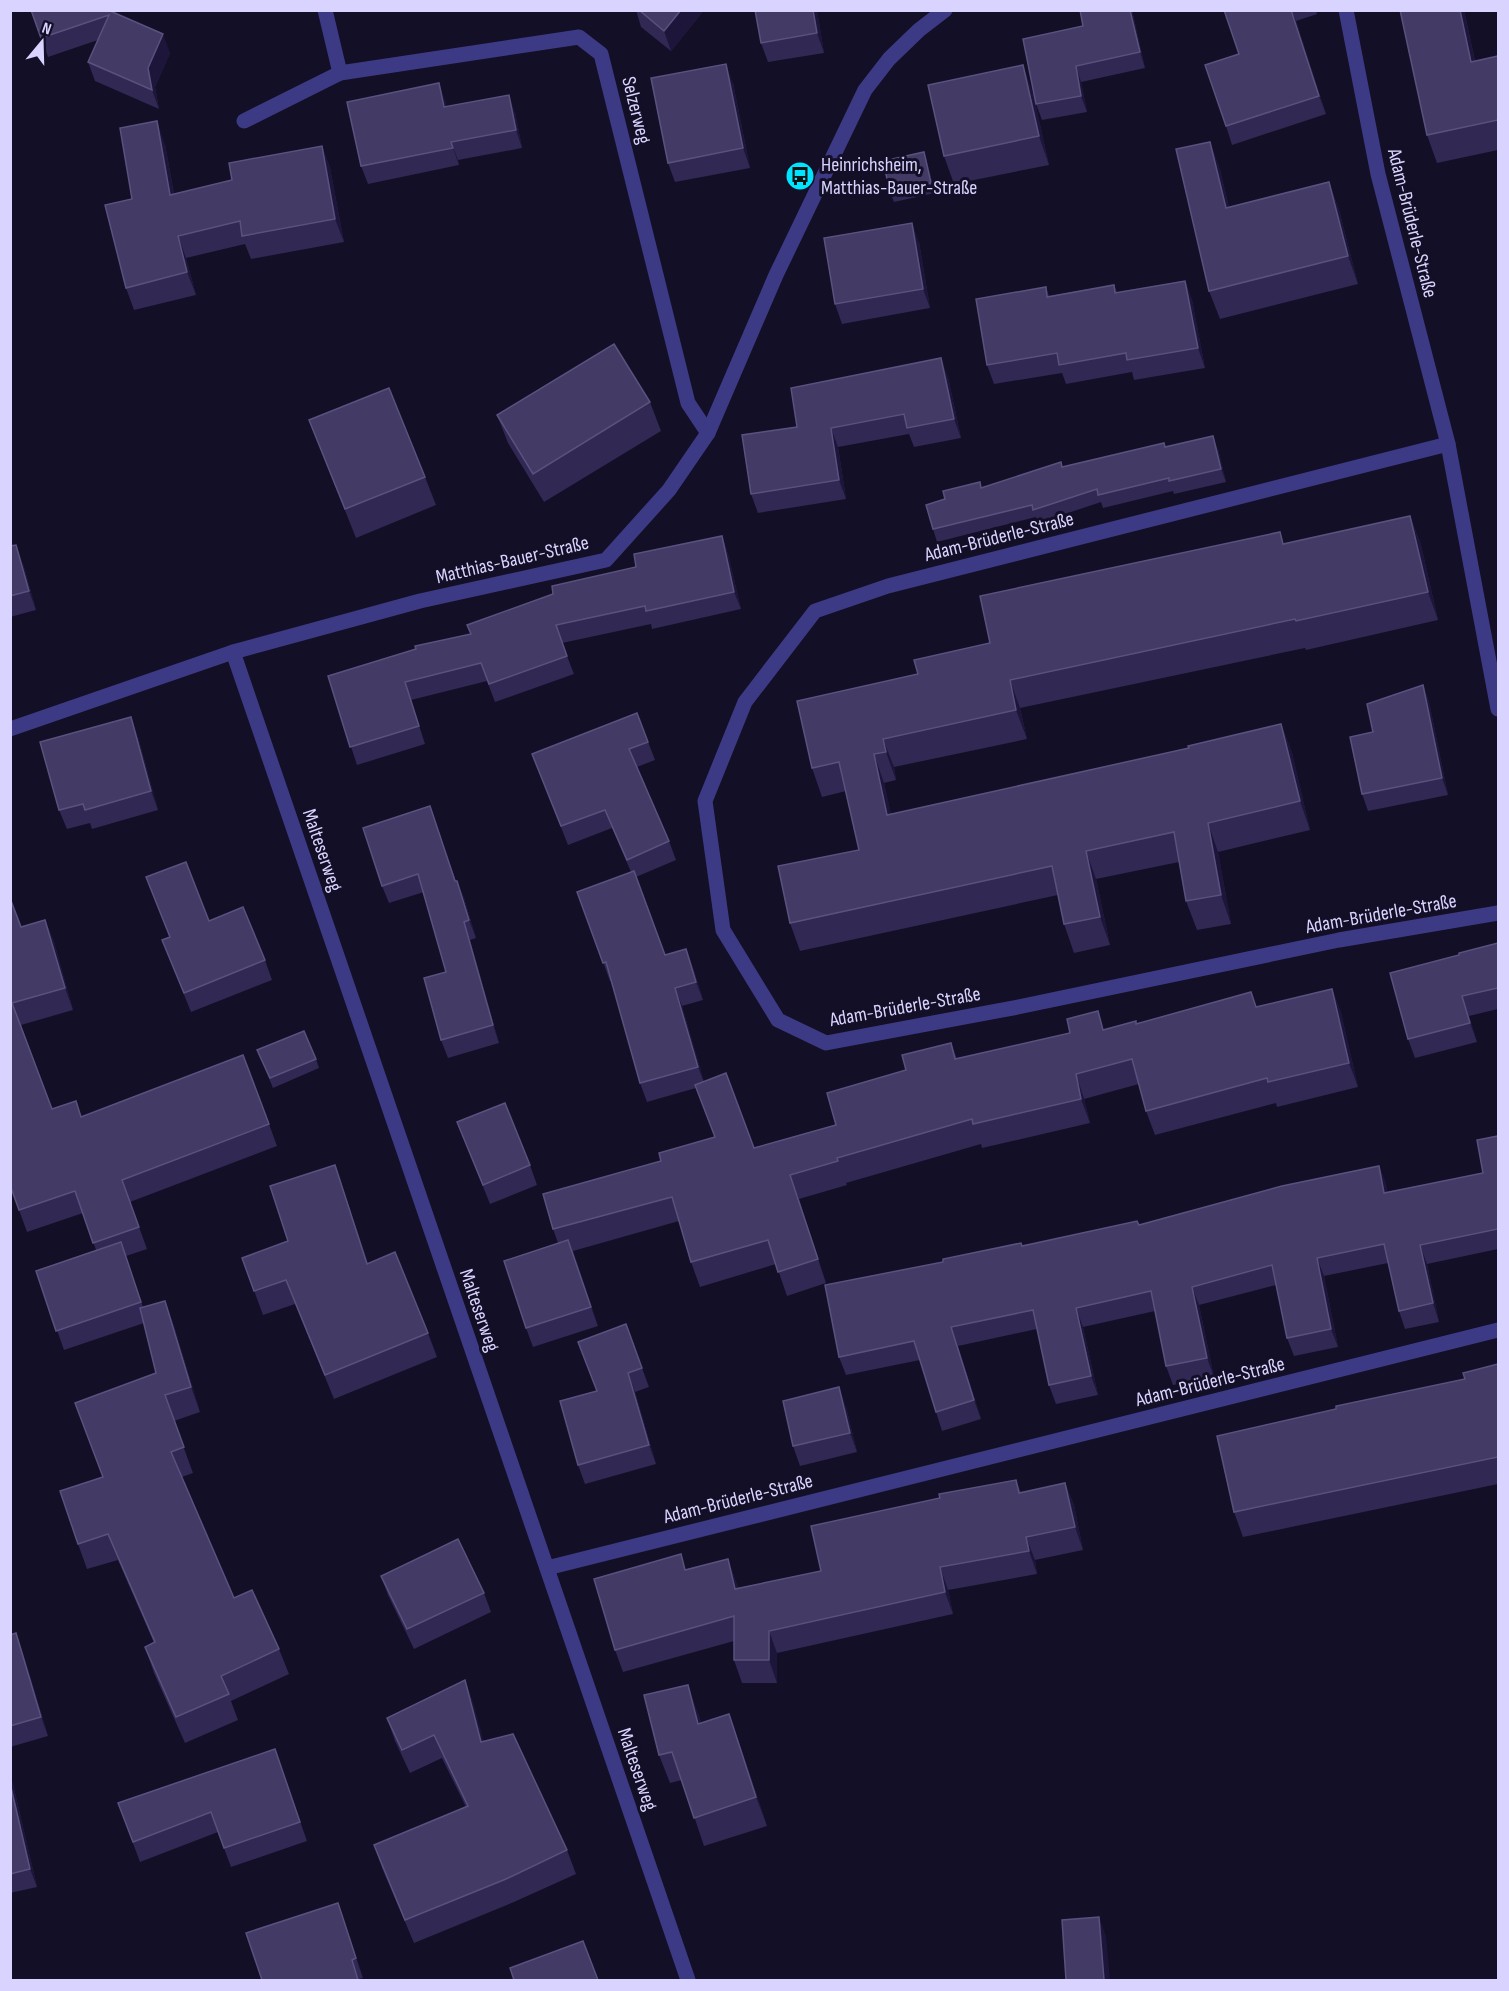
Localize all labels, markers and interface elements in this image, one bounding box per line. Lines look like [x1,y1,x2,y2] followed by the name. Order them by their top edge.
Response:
[12,12,72,72] north arrow
[39,19,54,40] text: N
[616,74,656,146] street label: Selzerweg
[1382,145,1442,300] street label: Adam-Brüderle-Straße
[821,153,977,200] place label: Heinrichsheim, Matthias-Bauer-Straße
[784,160,816,192] bus stop icon: Heinrichsheim, Matthias-Bauer-Straße
[921,507,1076,567] street label: Adam-Brüderle-Straße
[433,531,591,589] street label: Matthias-Bauer-Straße
[297,806,347,895] street label: Malteserweg
[1303,889,1459,939] street label: Adam-Brüderle-Straße
[827,982,983,1032] street label: Adam-Brüderle-Straße
[454,1266,504,1355] street label: Malteserweg
[1132,1352,1287,1412] street label: Adam-Brüderle-Straße
[660,1469,815,1529] street label: Adam-Brüderle-Straße
[612,1725,662,1814] street label: Malteserweg

